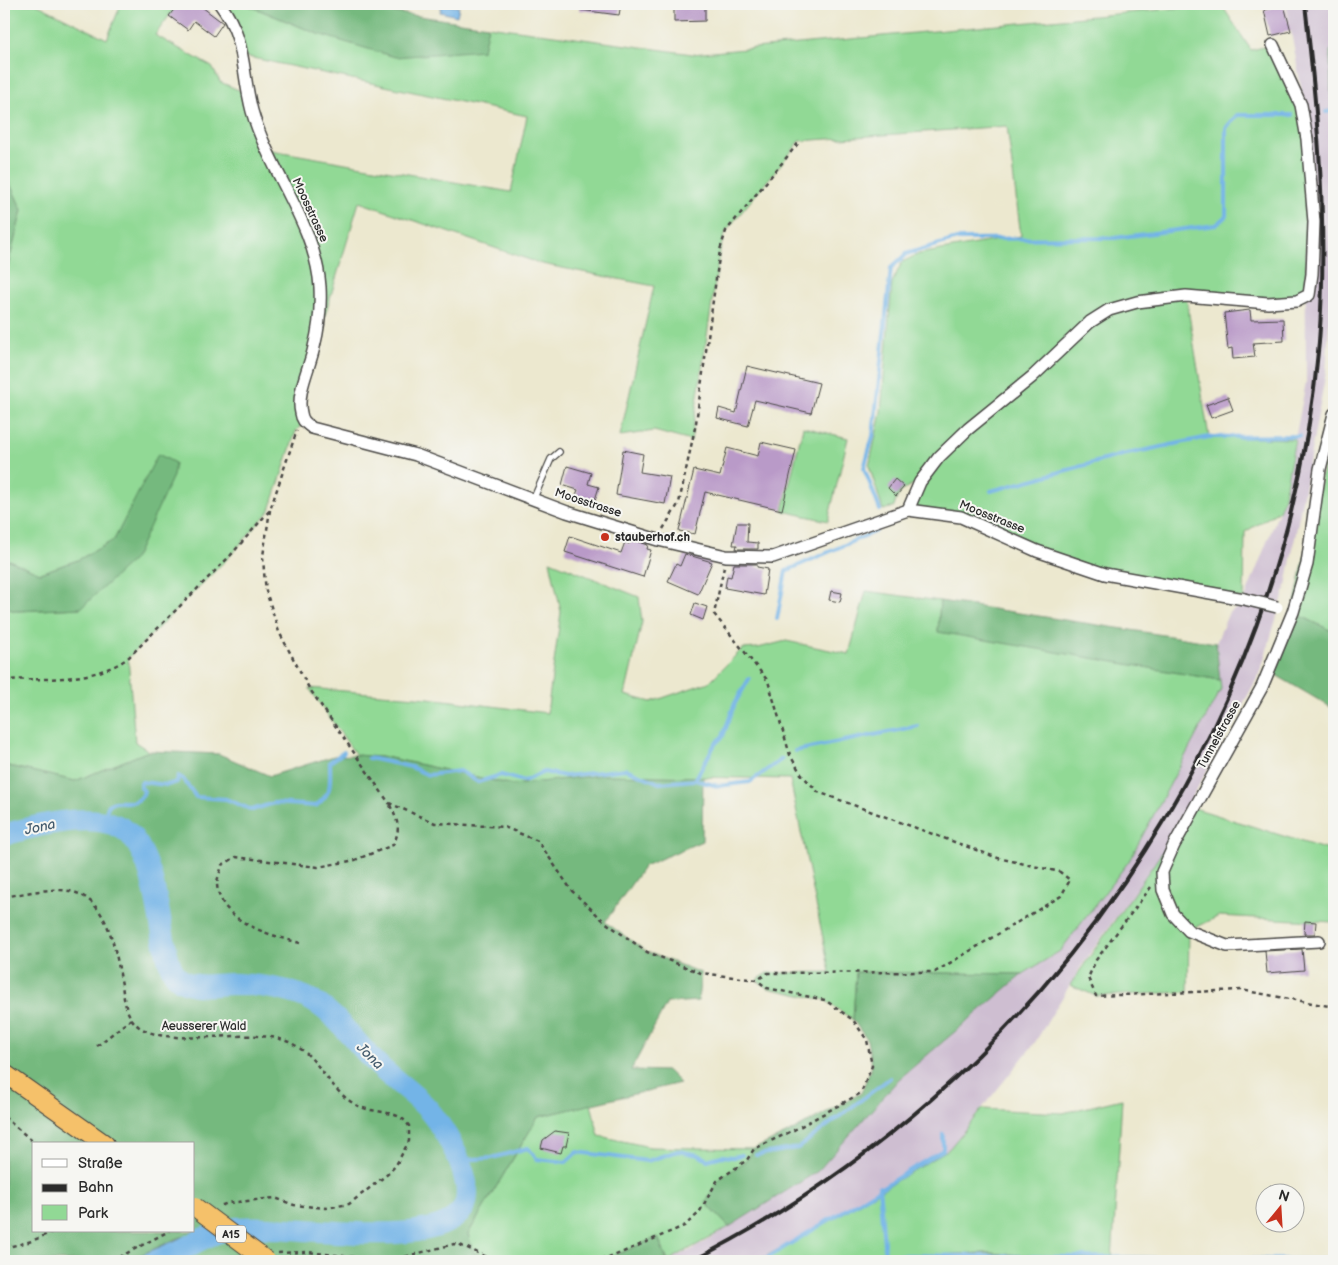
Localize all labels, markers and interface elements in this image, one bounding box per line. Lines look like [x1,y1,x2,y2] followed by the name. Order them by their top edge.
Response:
[289,175,331,245] street label: Moosstrasse
[553,485,623,521] street label: Moosstrasse
[957,497,1027,537] street label: Moosstrasse
[615,530,690,545] place label: stauberhof.ch
[599,531,611,543] marker: stauberhof.ch
[1194,698,1244,772] street label: Tunnelstrasse
[22,815,57,839] water label: Jona
[162,1019,246,1034] street label: Aeusserer Wald
[352,1038,387,1073] water label: Jona
[32,1142,195,1232] legend
[78,1154,123,1173] text: Straße
[78,1178,114,1197] text: Bahn
[1256,1182,1306,1232] north arrow
[1276,1186,1291,1206] text: N
[78,1204,109,1223] text: Park
[216,1226,246,1242] road number: A15

